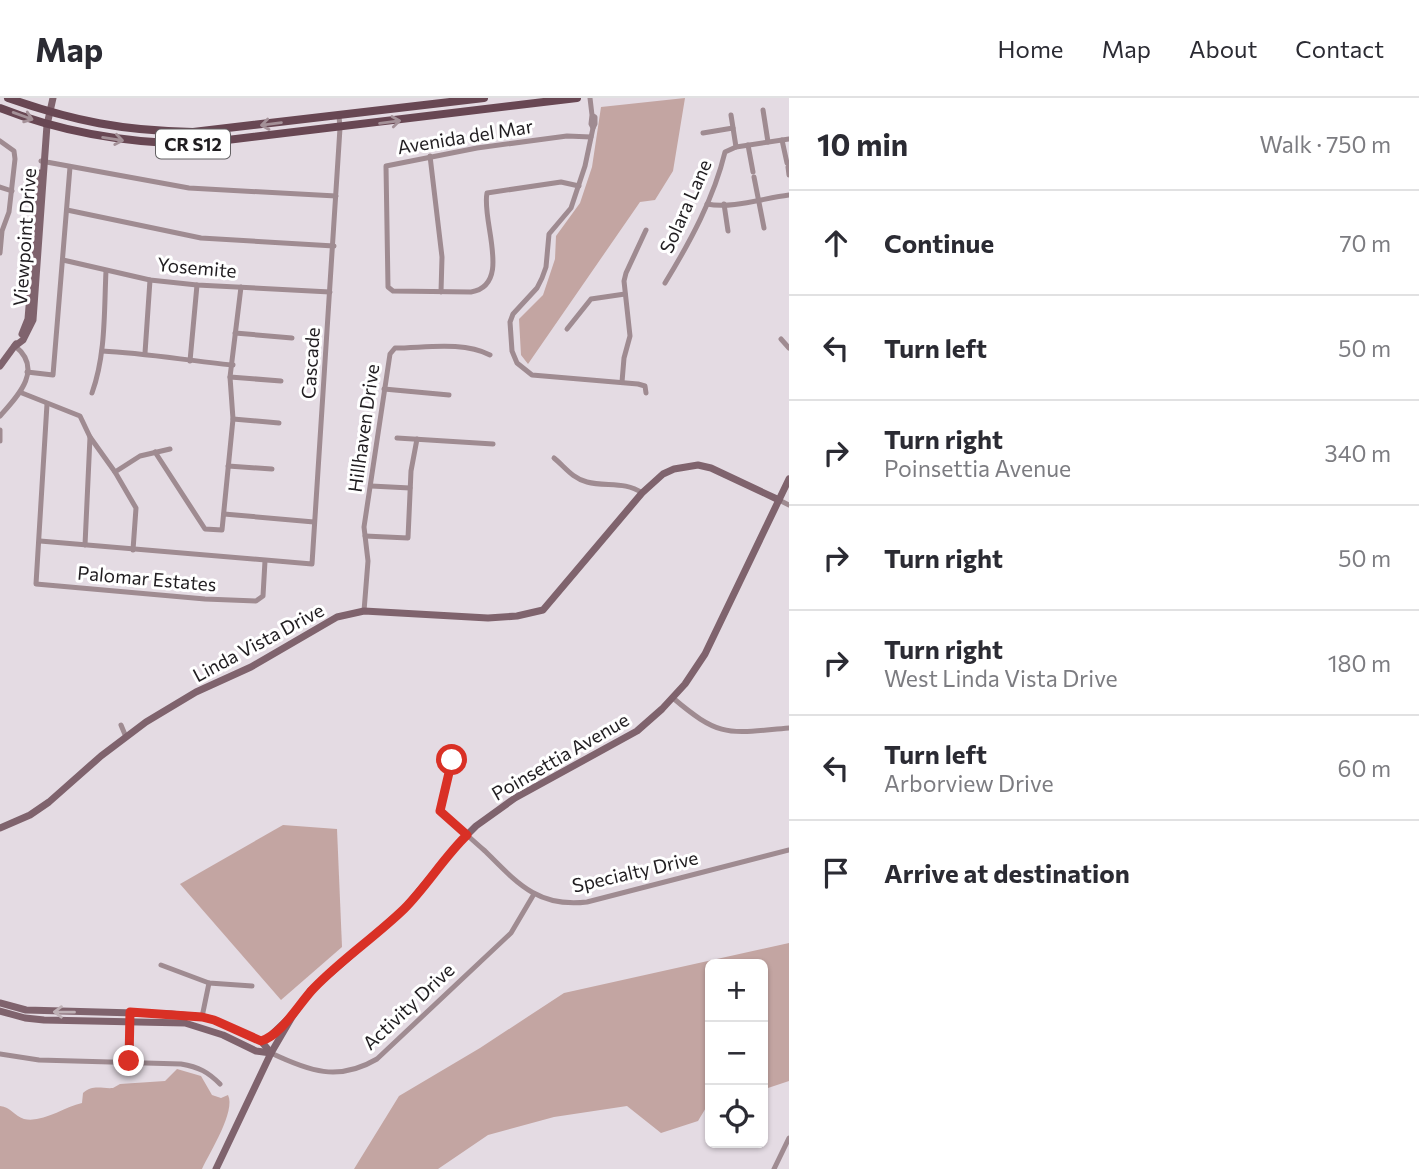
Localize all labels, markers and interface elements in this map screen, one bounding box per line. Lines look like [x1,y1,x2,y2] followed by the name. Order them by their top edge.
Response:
[35,28,103,69] text: Map
[998,34,1064,63] text: Home
[1102,34,1151,63] text: Map
[1189,34,1257,63] text: About
[1295,34,1384,63] text: Contact
[12,111,34,123] one-way arrow
[395,114,535,158] street label: Avenida del Mar
[378,115,401,128] one-way arrow
[260,118,283,131] one-way arrow
[817,125,908,162] text: 10 min
[156,130,230,158] road number: CR S12
[1259,130,1391,158] text: Walk · 750 m
[102,133,124,146] one-way arrow
[654,156,716,256] street label: Solara Lane
[8,167,40,307] street label: Viewpoint Drive
[817,224,855,262] icon: ahead
[884,227,994,258] text: Continue
[1339,229,1391,257] text: 70 m
[156,252,238,282] street label: Yosemite
[296,326,324,400] street label: Cascade
[817,329,855,367] icon: left
[884,332,987,363] text: Turn left
[1338,334,1391,362] text: 50 m
[343,362,383,494] street label: Hillhaven Drive
[884,423,1003,454] text: Turn right
[817,434,855,472] icon: right
[1325,439,1391,467] text: 340 m
[884,454,1071,482] text: Poinsettia Avenue
[817,539,855,577] icon: right
[884,542,1003,573] text: Turn right
[1338,544,1391,572] text: 50 m
[76,560,218,596] street label: Palomar Estates
[189,598,327,686] street label: Linda Vista Drive
[884,633,1003,664] text: Turn right
[817,644,855,682] icon: right
[1328,649,1391,677] text: 180 m
[884,664,1118,692] text: West Linda Vista Drive
[487,707,633,805] street label: Poinsettia Avenue
[884,738,987,769] text: Turn left
[436,744,467,775] route start
[817,749,855,787] icon: left
[1338,754,1391,782] text: 60 m
[884,769,1054,797] text: Arborview Drive
[570,845,700,897] street label: Specialty Drive
[817,854,855,892] icon: arrive
[884,857,1130,888] text: Arrive at destination
[358,958,458,1054] street label: Activity Drive
[705,959,768,1148] map controls
[705,959,768,1022] button: +
[53,1005,76,1018] one-way arrow
[705,1022,768,1085] button: −
[113,1045,144,1076] route end
[705,1085,768,1148] button: locate

